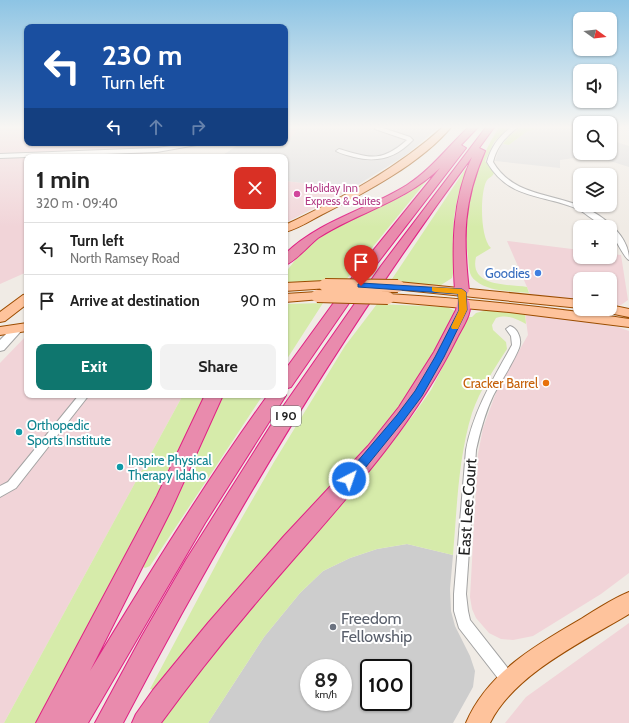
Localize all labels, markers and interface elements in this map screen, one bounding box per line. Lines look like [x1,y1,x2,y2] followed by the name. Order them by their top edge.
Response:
[573,12,617,56] north arrow
[573,12,617,316] map controls
[102,38,182,72] text: 230 m
[36,40,88,92] icon: left
[573,64,617,108] button: sound
[102,72,165,94] text: Turn left
[103,116,125,138] icon: left
[145,116,167,138] icon: ahead
[187,116,209,138] icon: right
[573,116,617,160] button: search
[36,165,90,194] text: 1 min
[234,167,276,209] button: close
[573,168,617,212] button: layers
[305,181,381,208] place label: Holiday Inn Express & Suites
[292,189,302,199] marker: Holiday Inn Express & Suites
[36,195,118,211] text: 320 m · 09:40
[573,220,617,264] button: +
[70,232,124,250] text: Turn left
[36,238,58,260] icon: left
[233,240,276,258] text: 230 m
[344,245,378,286] pin
[70,250,180,266] text: North Ramsey Road
[350,251,372,273] icon: arrive
[485,265,531,281] place label: Goodies
[533,268,543,278] marker: Goodies
[573,272,617,316] button: −
[36,290,58,312] icon: arrive
[70,292,200,310] text: Arrive at destination
[240,292,276,310] text: 90 m
[36,344,152,390] button: Exit
[160,344,276,390] button: Share
[463,375,538,391] place label: Cracker Barrel
[541,378,551,388] marker: Cracker Barrel
[271,406,301,426] road number: I 90
[27,417,111,448] place label: Orthopedic Sports Institute
[14,427,24,437] marker: Orthopedic Sports Institute
[128,452,211,483] place label: Inspire Physical Therapy Idaho
[455,457,480,556] street label: East Lee Court
[328,458,370,500] position arrow
[115,462,125,472] marker: Inspire Physical Therapy Idaho
[341,609,412,646] place label: Freedom Fellowship
[328,622,338,632] marker: Freedom Fellowship
[360,659,412,711] speed limit sign: 100
[314,668,338,692] text: 89
[315,688,337,701] text: km/h

